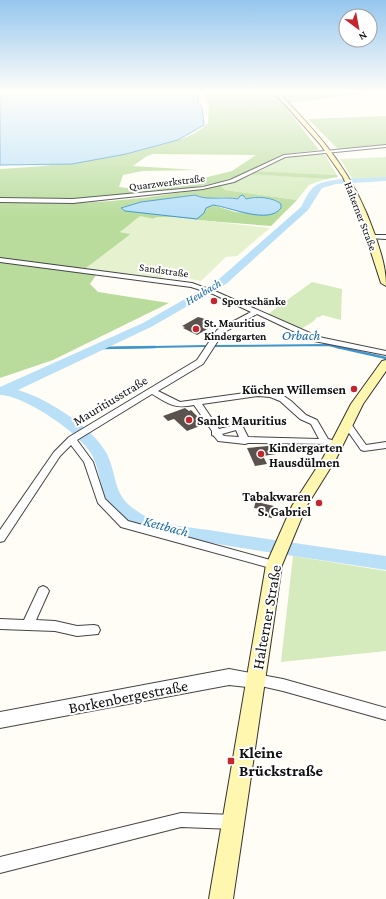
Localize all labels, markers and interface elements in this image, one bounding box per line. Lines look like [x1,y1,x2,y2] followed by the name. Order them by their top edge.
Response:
[338,8,378,48] north arrow
[357,29,370,44] text: N
[128,171,206,193] street label: Quarzwerkstraße
[342,180,380,252] street label: Halterner Straße
[139,261,190,279] street label: Sandstraße
[183,276,224,308] water label: Heubach
[222,295,286,307] place label: Sportschänke
[209,296,219,306] marker: Sportschänke
[204,317,267,342] place label: St. Mauritius Kindergarten
[191,324,201,334] marker: St. Mauritius Kindergarten
[282,327,321,343] water label: Orbach
[70,372,150,429] street label: Mauritiusstraße
[242,382,347,397] place label: Küchen Willemsen
[349,384,359,394] marker: Küchen Willemsen
[197,413,287,428] place label: Sankt Mauritius
[184,415,194,425] marker: Sankt Mauritius
[269,440,343,470] place label: Kindergarten Hausdülmen
[256,449,266,459] marker: Kindergarten Hausdülmen
[242,489,312,519] place label: Tabakwaren S. Gabriel
[314,498,324,508] marker: Tabakwaren S. Gabriel
[142,512,190,540] water label: Kettbach
[249,564,284,671] street label: Halterner Straße
[67,677,189,717] street label: Borkenbergestraße
[239,744,324,779] place label: Kleine Brückstraße
[226,756,236,766] marker: Kleine Brückstraße

